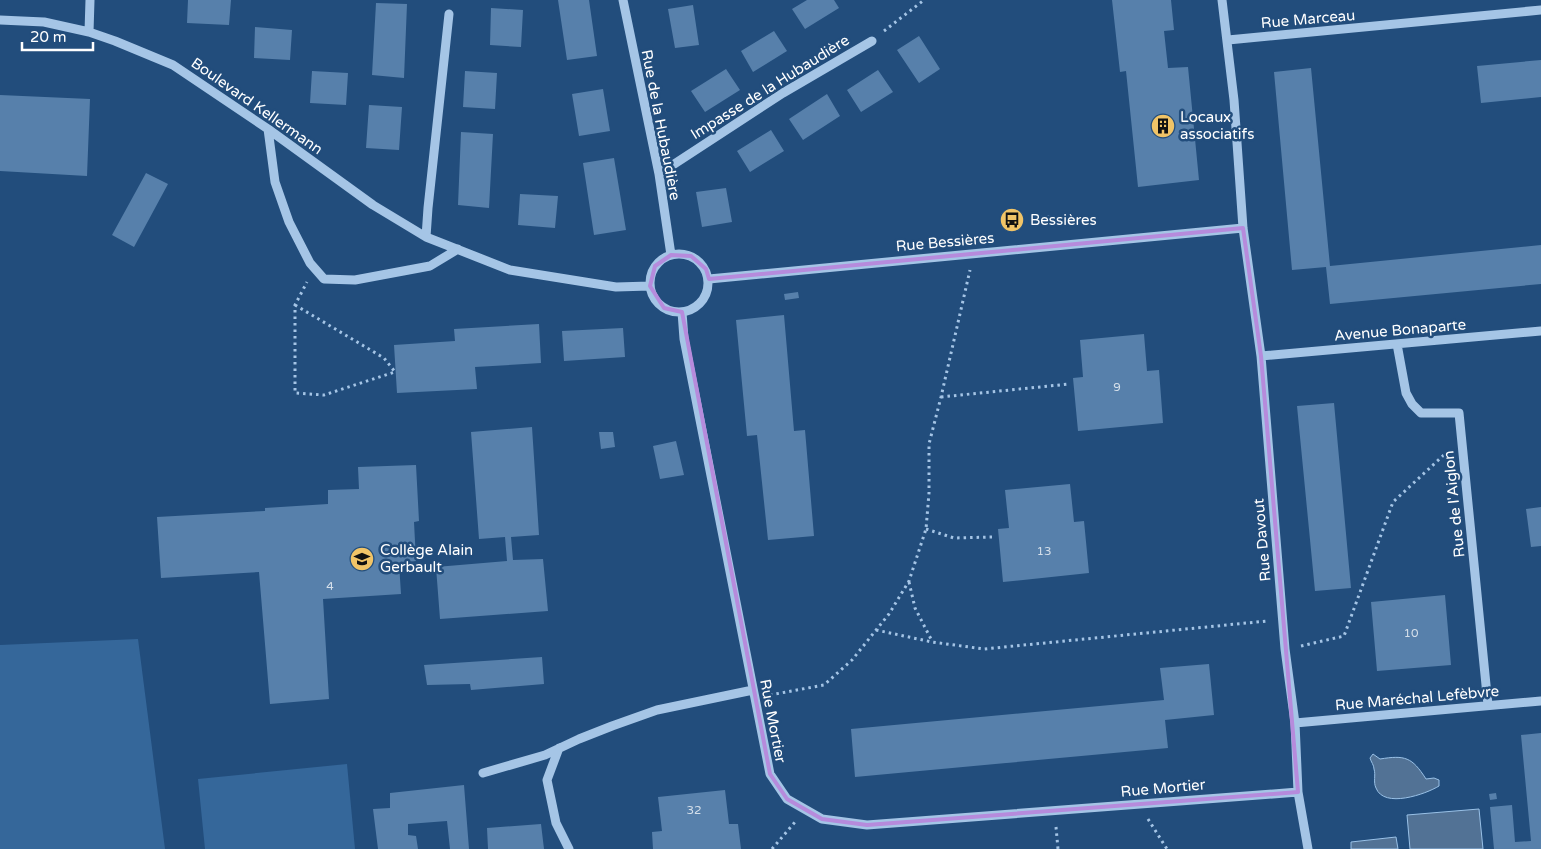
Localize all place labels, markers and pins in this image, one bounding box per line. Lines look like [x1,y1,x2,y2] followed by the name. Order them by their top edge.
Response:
[1180,108,1254,143] place label: Locaux associatifs
[1150,113,1176,139] building icon: Locaux associatifs
[999,207,1025,233] bus stop icon: Bessières
[1030,211,1097,229] place label: Bessières
[380,541,473,576] place label: Collège Alain Gerbault
[349,546,375,572] school or university icon: Collège Alain Gerbault

